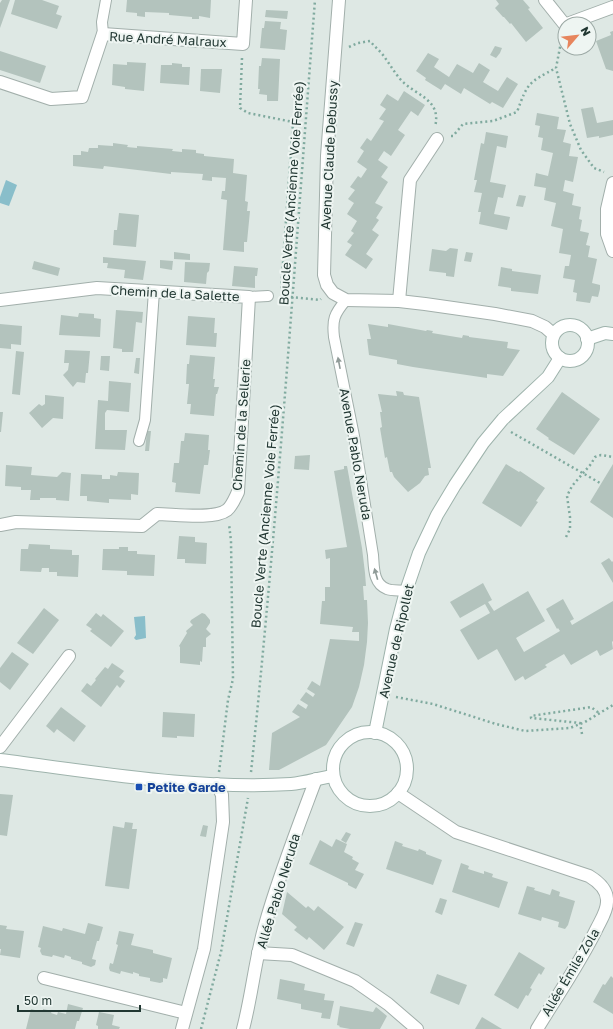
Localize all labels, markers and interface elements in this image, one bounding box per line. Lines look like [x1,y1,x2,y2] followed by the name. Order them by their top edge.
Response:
[557,16,597,56] north arrow
[579,24,594,38] text: N
[109,28,227,50] street label: Rue André Malraux
[317,79,341,230] street label: Avenue Claude Debussy
[275,80,307,306] street label: Boucle Verte (Ancienne Voie Ferrée)
[110,282,240,304] street label: Chemin de la Salette
[336,357,342,370] one-way arrow
[228,359,254,491] street label: Chemin de la Sellerie
[337,387,375,521] street label: Avenue Pablo Neruda
[247,403,283,629] street label: Boucle Verte (Ancienne Voie Ferrée)
[373,567,379,579] one-way arrow
[375,582,417,700] street label: Avenue de Ripollet
[147,779,226,795] place label: Petite Garde
[134,782,144,792] marker: Petite Garde
[253,832,303,950] street label: Allée Pablo Neruda
[538,925,602,1019] street label: Allée Émile Zola
[18,987,140,1013] scale bar
[24,993,52,1008] text: 50 m

